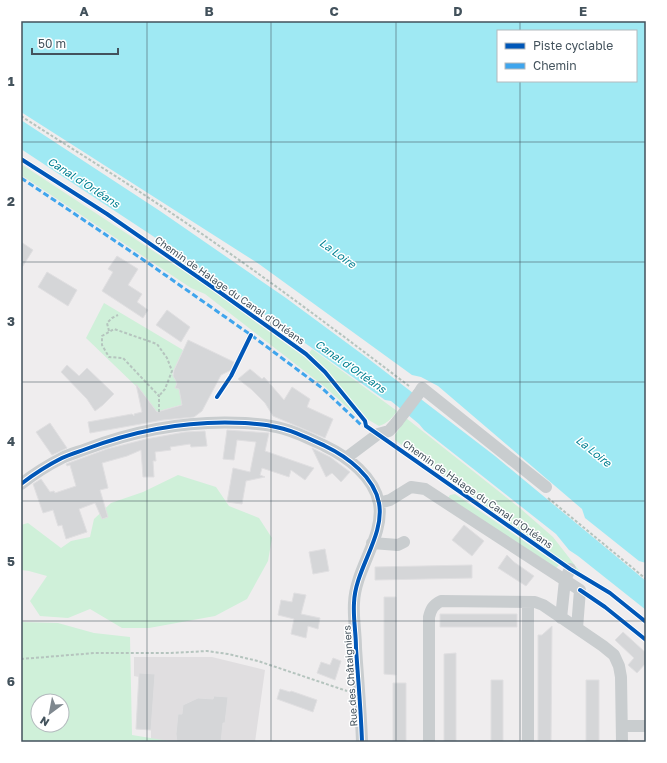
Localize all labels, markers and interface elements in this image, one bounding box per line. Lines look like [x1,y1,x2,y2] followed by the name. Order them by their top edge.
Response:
[79,3,89,19] text: A
[204,3,214,19] text: B
[329,3,339,19] text: C
[453,3,463,19] text: D
[579,3,587,19] text: E
[32,30,118,56] scale bar
[497,30,637,82] legend
[38,36,66,51] text: 50 m
[533,38,613,53] text: Piste cyclable
[533,58,577,73] text: Chemin
[8,73,15,89] text: 1
[46,154,123,211] water label: Canal d'Orléans
[7,193,15,209] text: 2
[153,233,307,347] street label: Chemin de Halage du Canal d'Orléans
[317,236,360,271] water label: La Loire
[7,313,15,329] text: 3
[313,337,390,396] water label: Canal d'Orléans
[7,433,15,449] text: 4
[574,433,616,470] water label: La Loire
[401,437,555,551] street label: Chemin de Halage du Canal d'Orléans
[7,553,15,569] text: 5
[340,625,360,727] street label: Rue des Châtaigniers
[7,673,15,689] text: 6
[30,693,70,733] north arrow
[37,714,51,730] text: N

